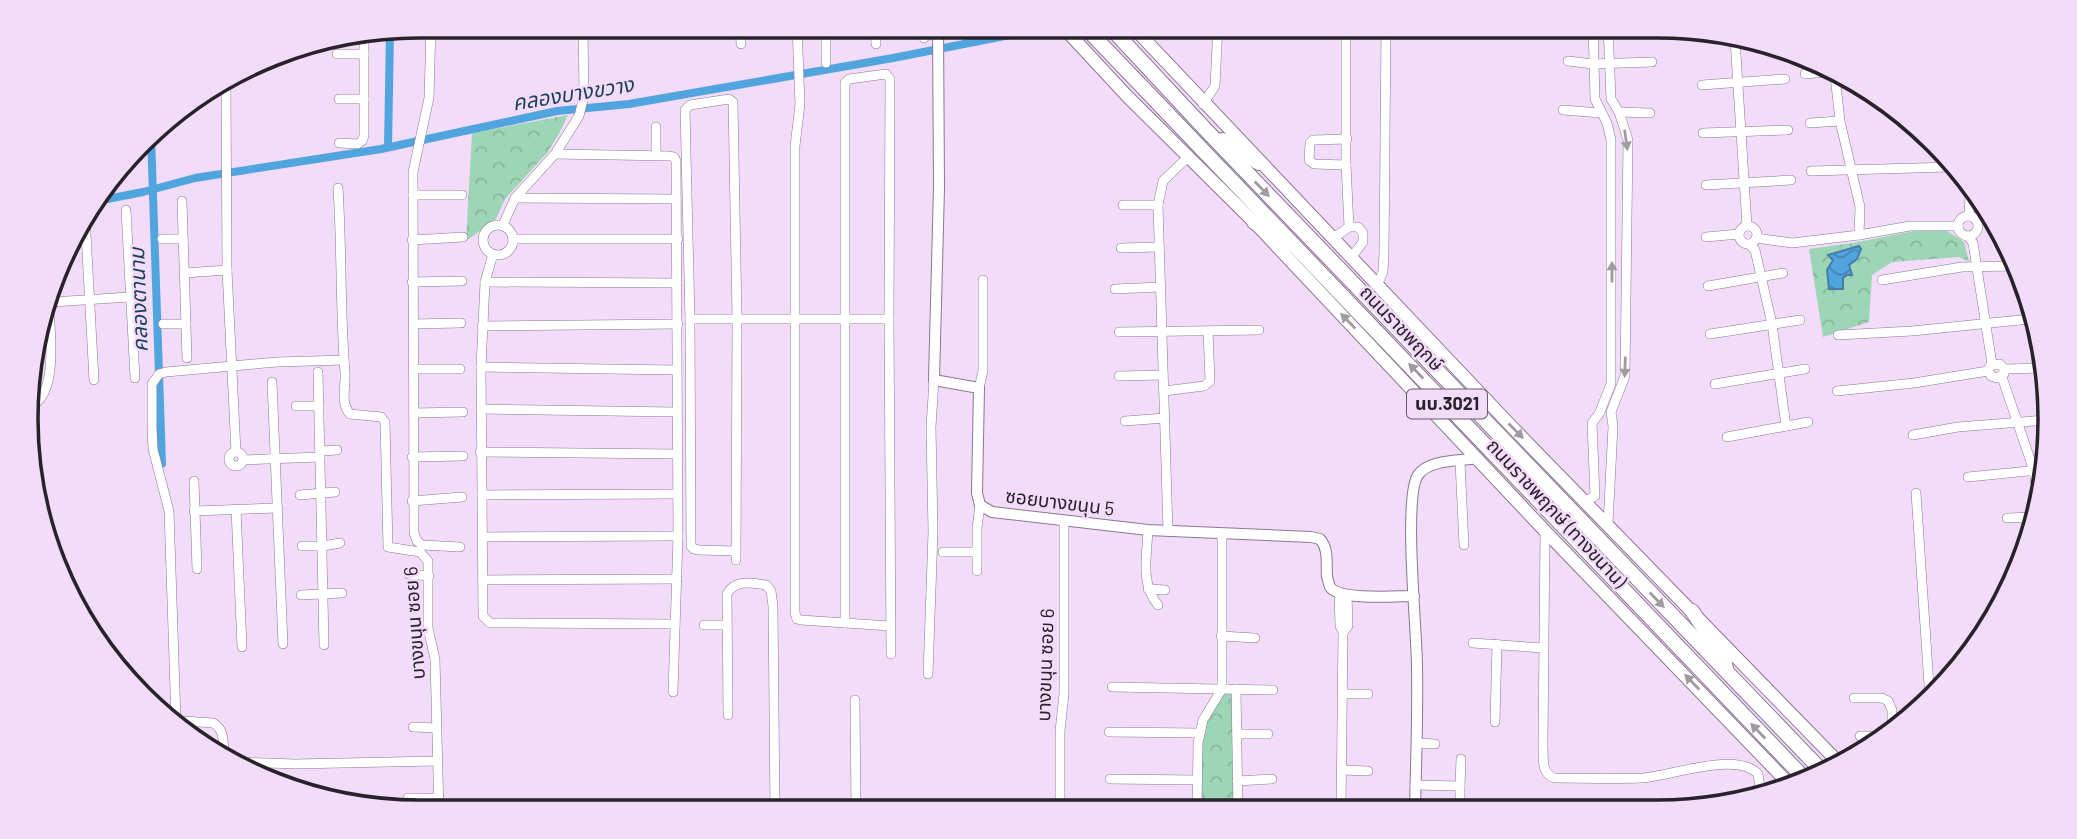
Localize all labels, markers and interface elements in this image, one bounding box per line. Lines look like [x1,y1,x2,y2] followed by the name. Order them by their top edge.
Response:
[510,70,637,114] water label: คลองบางขวาง
[1621,129,1632,151] one-way arrow
[1254,180,1270,197] one-way arrow
[123,245,152,353] water label: คลองตานาม
[1606,261,1618,283] one-way arrow
[1356,280,1449,375] street label: ถนนราชพฤกษ์
[1340,313,1356,330] one-way arrow
[1620,356,1631,378] one-way arrow
[1408,363,1424,380] one-way arrow
[1407,390,1487,418] road number: นบ.3021
[1508,422,1524,439] one-way arrow
[1482,434,1633,593] street label: ถนนราชพฤกษ์ (ทางขนาน)
[1004,483,1116,521] street label: ซอยบางขนุน 5
[398,566,430,680] street label: บางขนุน ซอย 6
[1649,592,1666,609] one-way arrow
[1031,608,1059,722] street label: บางขนุน ซอย 6
[1683,674,1700,691] one-way arrow
[1751,723,1767,740] one-way arrow

